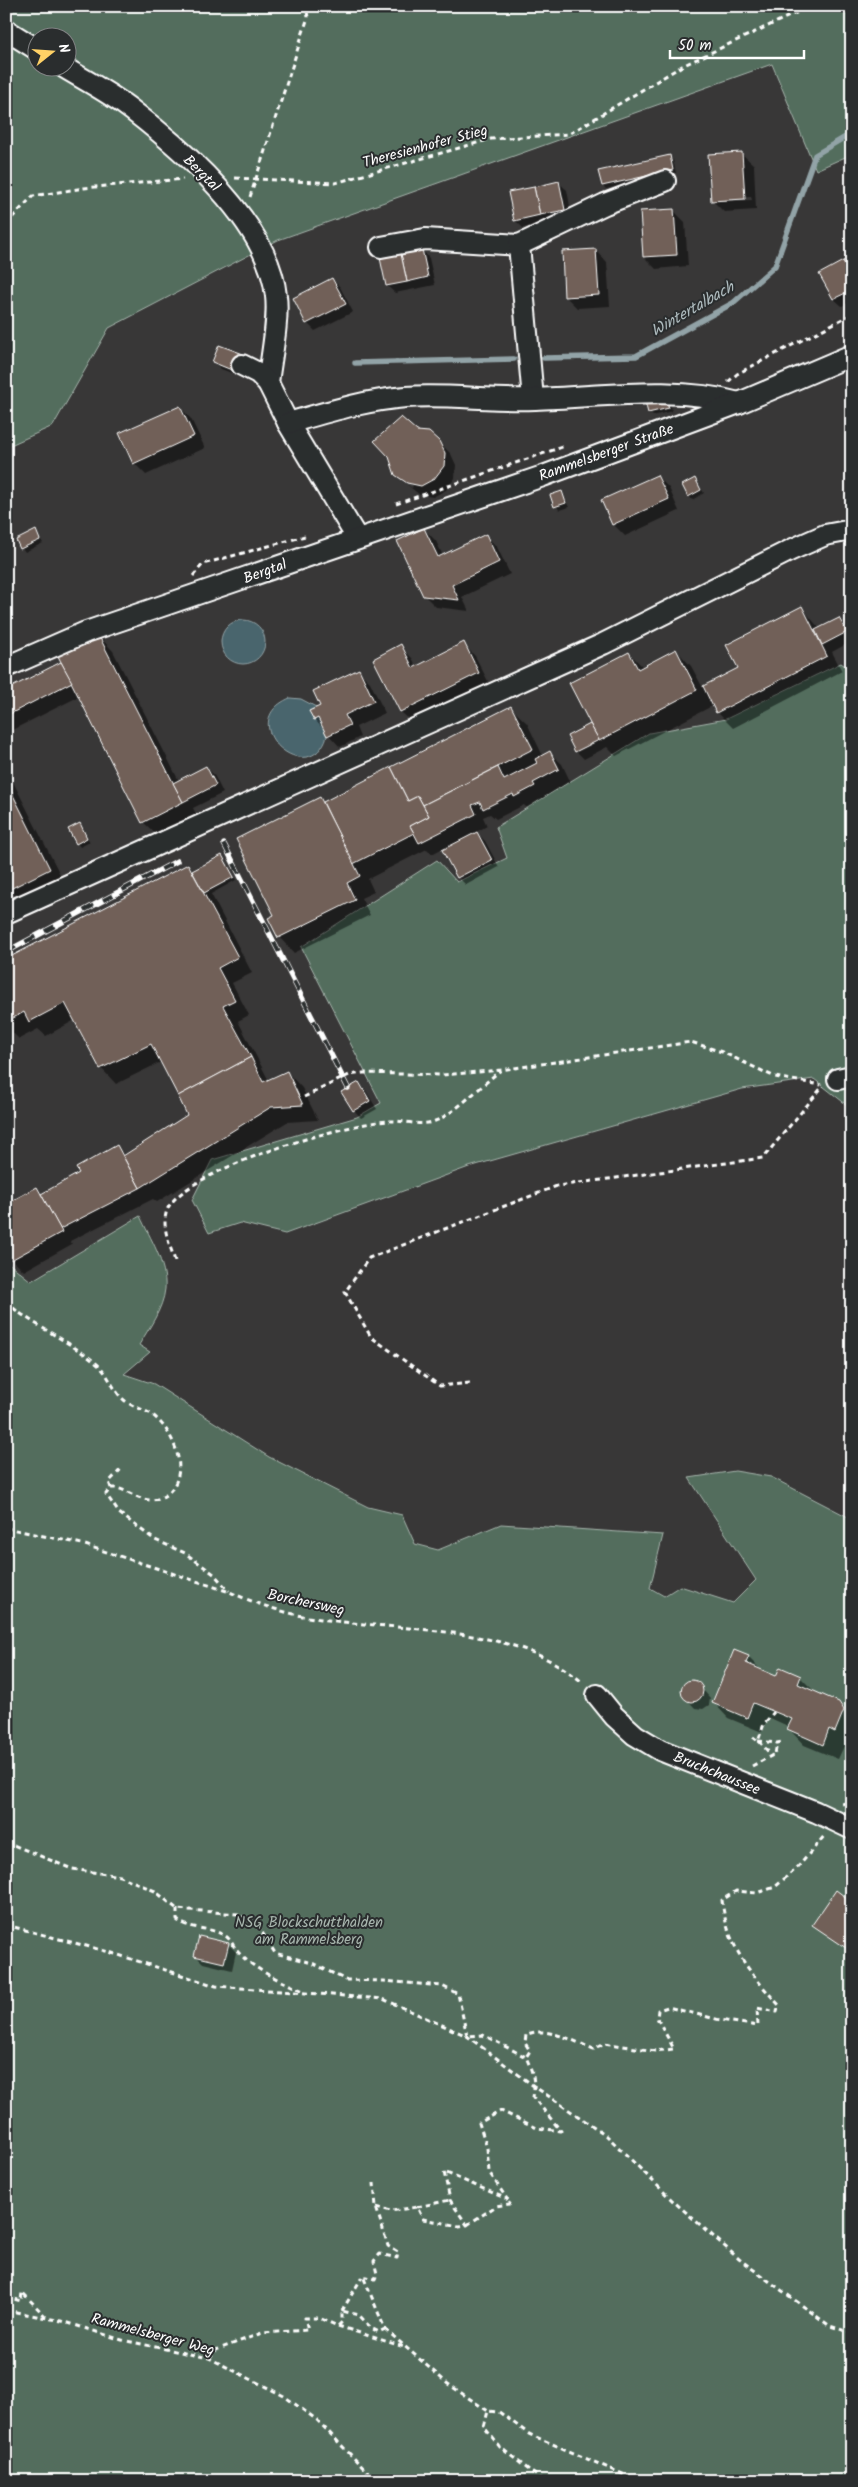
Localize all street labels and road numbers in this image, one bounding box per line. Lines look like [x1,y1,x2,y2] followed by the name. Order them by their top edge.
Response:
[360,119,491,175] street label: Theresienhofer Stieg
[177,149,226,198] street label: Bergtal
[535,417,678,489] street label: Rammelsberger Straße
[240,553,291,591] street label: Bergtal
[265,1583,346,1623] street label: Borchersweg
[670,1746,764,1802] street label: Bruchchaussee
[89,2307,217,2363] street label: Rammelsberger Weg

